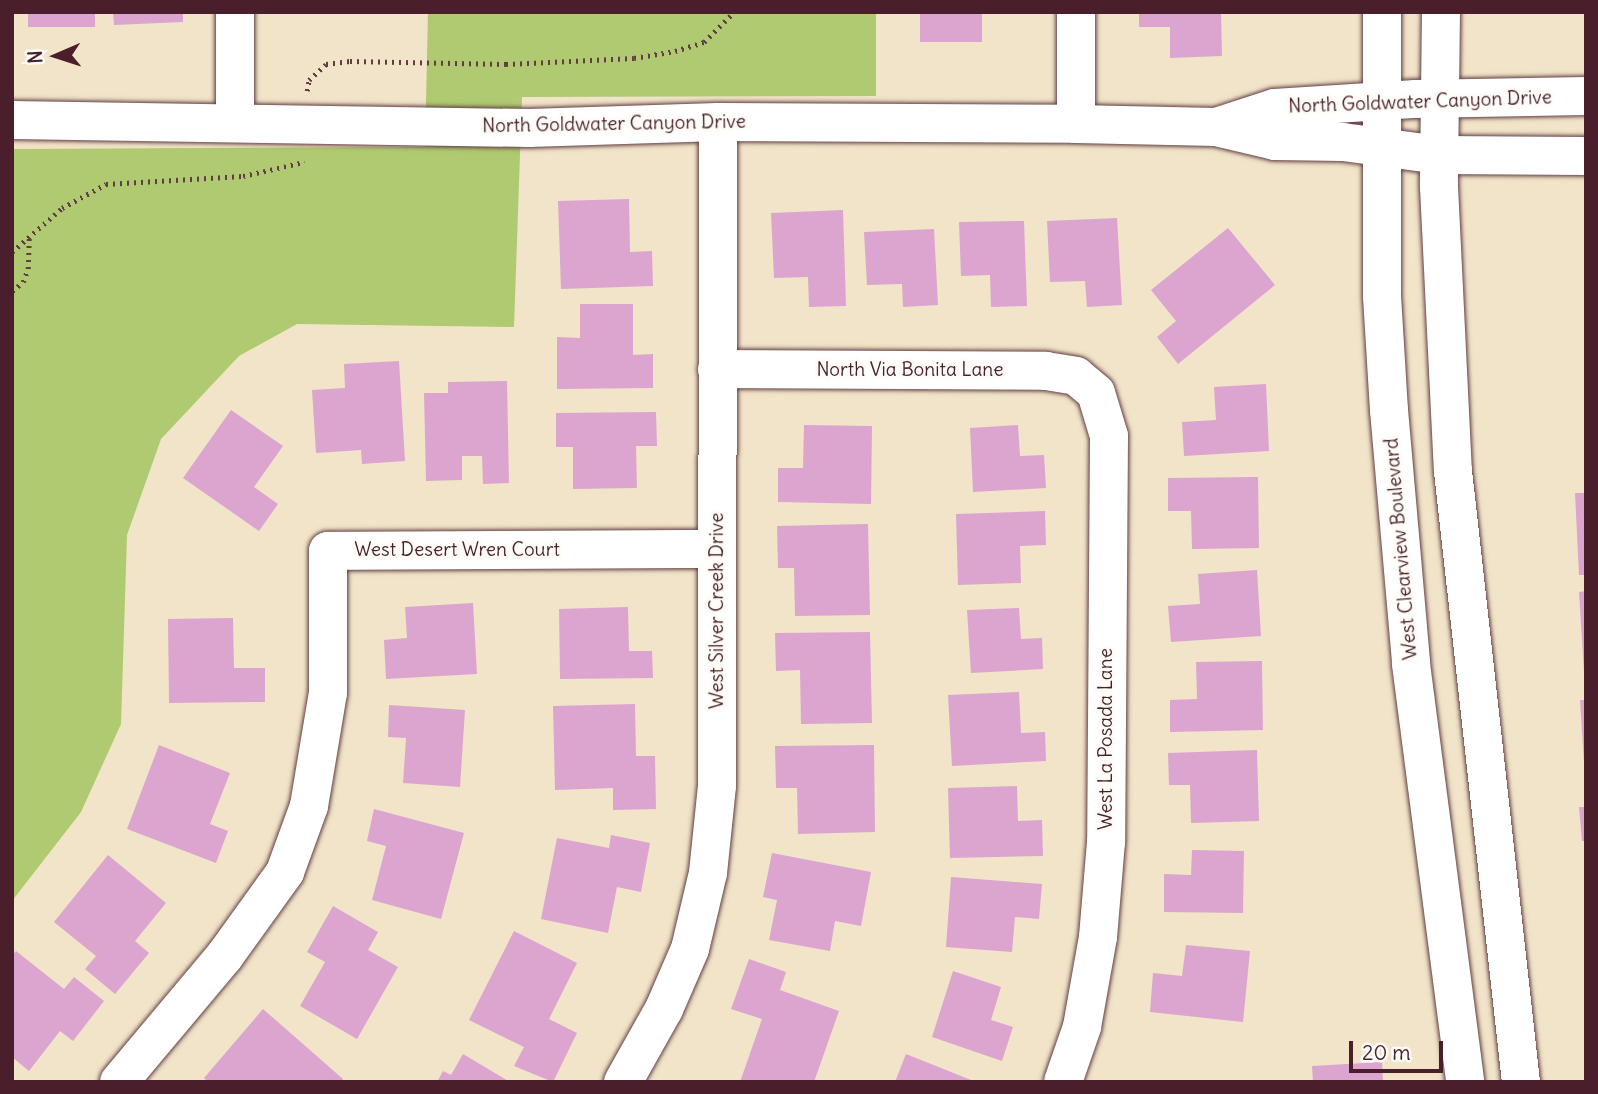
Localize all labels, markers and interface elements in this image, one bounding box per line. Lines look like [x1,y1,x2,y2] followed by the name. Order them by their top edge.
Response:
[21,21,91,91] north arrow
[23,50,47,64] text: N
[1288,86,1552,118] street label: North Goldwater Canyon Drive
[482,110,746,138] street label: North Goldwater Canyon Drive
[816,359,1004,381] street label: North Via Bonita Lane
[1380,437,1422,661] street label: West Clearview Boulevard
[706,513,728,709] street label: West Silver Creek Drive
[354,539,560,561] street label: West Desert Wren Court
[1095,648,1117,830] street label: West La Posada Lane
[1353,1028,1448,1072] scale bar
[1362,1039,1411,1066] text: 20 m

